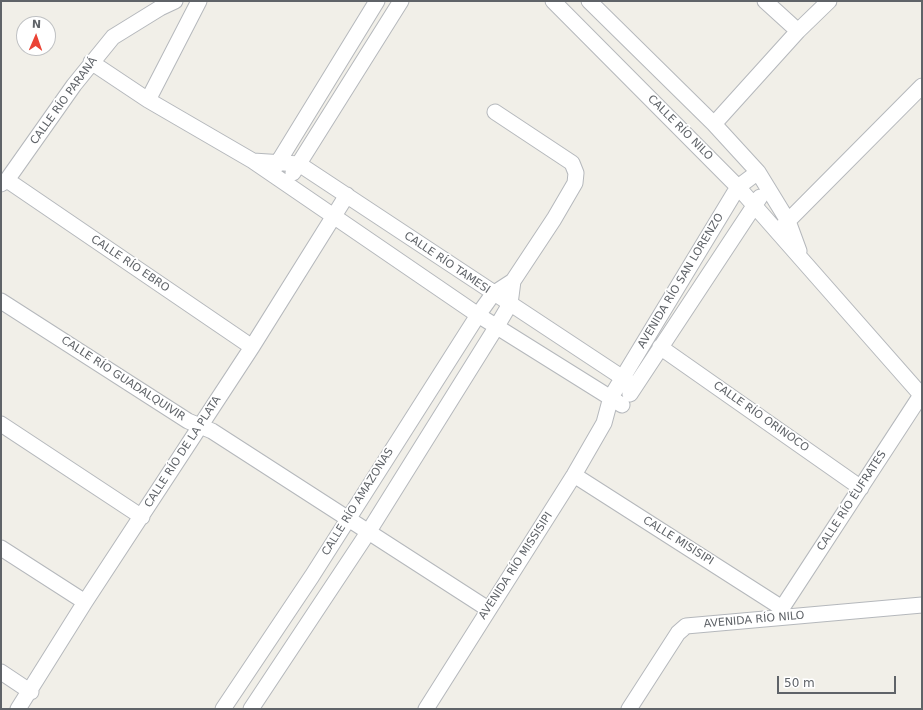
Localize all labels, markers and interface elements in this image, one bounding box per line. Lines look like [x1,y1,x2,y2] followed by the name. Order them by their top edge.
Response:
[16,16,56,56] north arrow
[32,18,41,31] text: N
[28,55,100,147] street label: CALLE RÍO PARANÁ
[645,93,715,163] street label: CALLE RÍO NILO
[635,211,727,351] street label: AVENIDA RÍO SAN LORENZO
[401,229,493,297] street label: CALLE RÍO TAMESI
[88,233,172,295] street label: CALLE RÍO EBRO
[58,334,188,424] street label: CALLE RÍO GUADALQUIVIR
[711,379,811,455] street label: CALLE RÍO ORINOCO
[142,394,224,510] street label: CALLE RÍO DE LA PLATA
[319,446,397,558] street label: CALLE RÍO AMAZONAS
[815,448,889,554] street label: CALLE RÍO ÉUFRATES
[476,510,556,622] street label: AVENIDA RÍO MISSISIPI
[640,514,716,568] street label: CALLE MISISIPI
[703,609,805,631] street label: AVENIDA RÍO NILO
[779,668,898,694] scale bar
[784,676,815,690] text: 50 m

